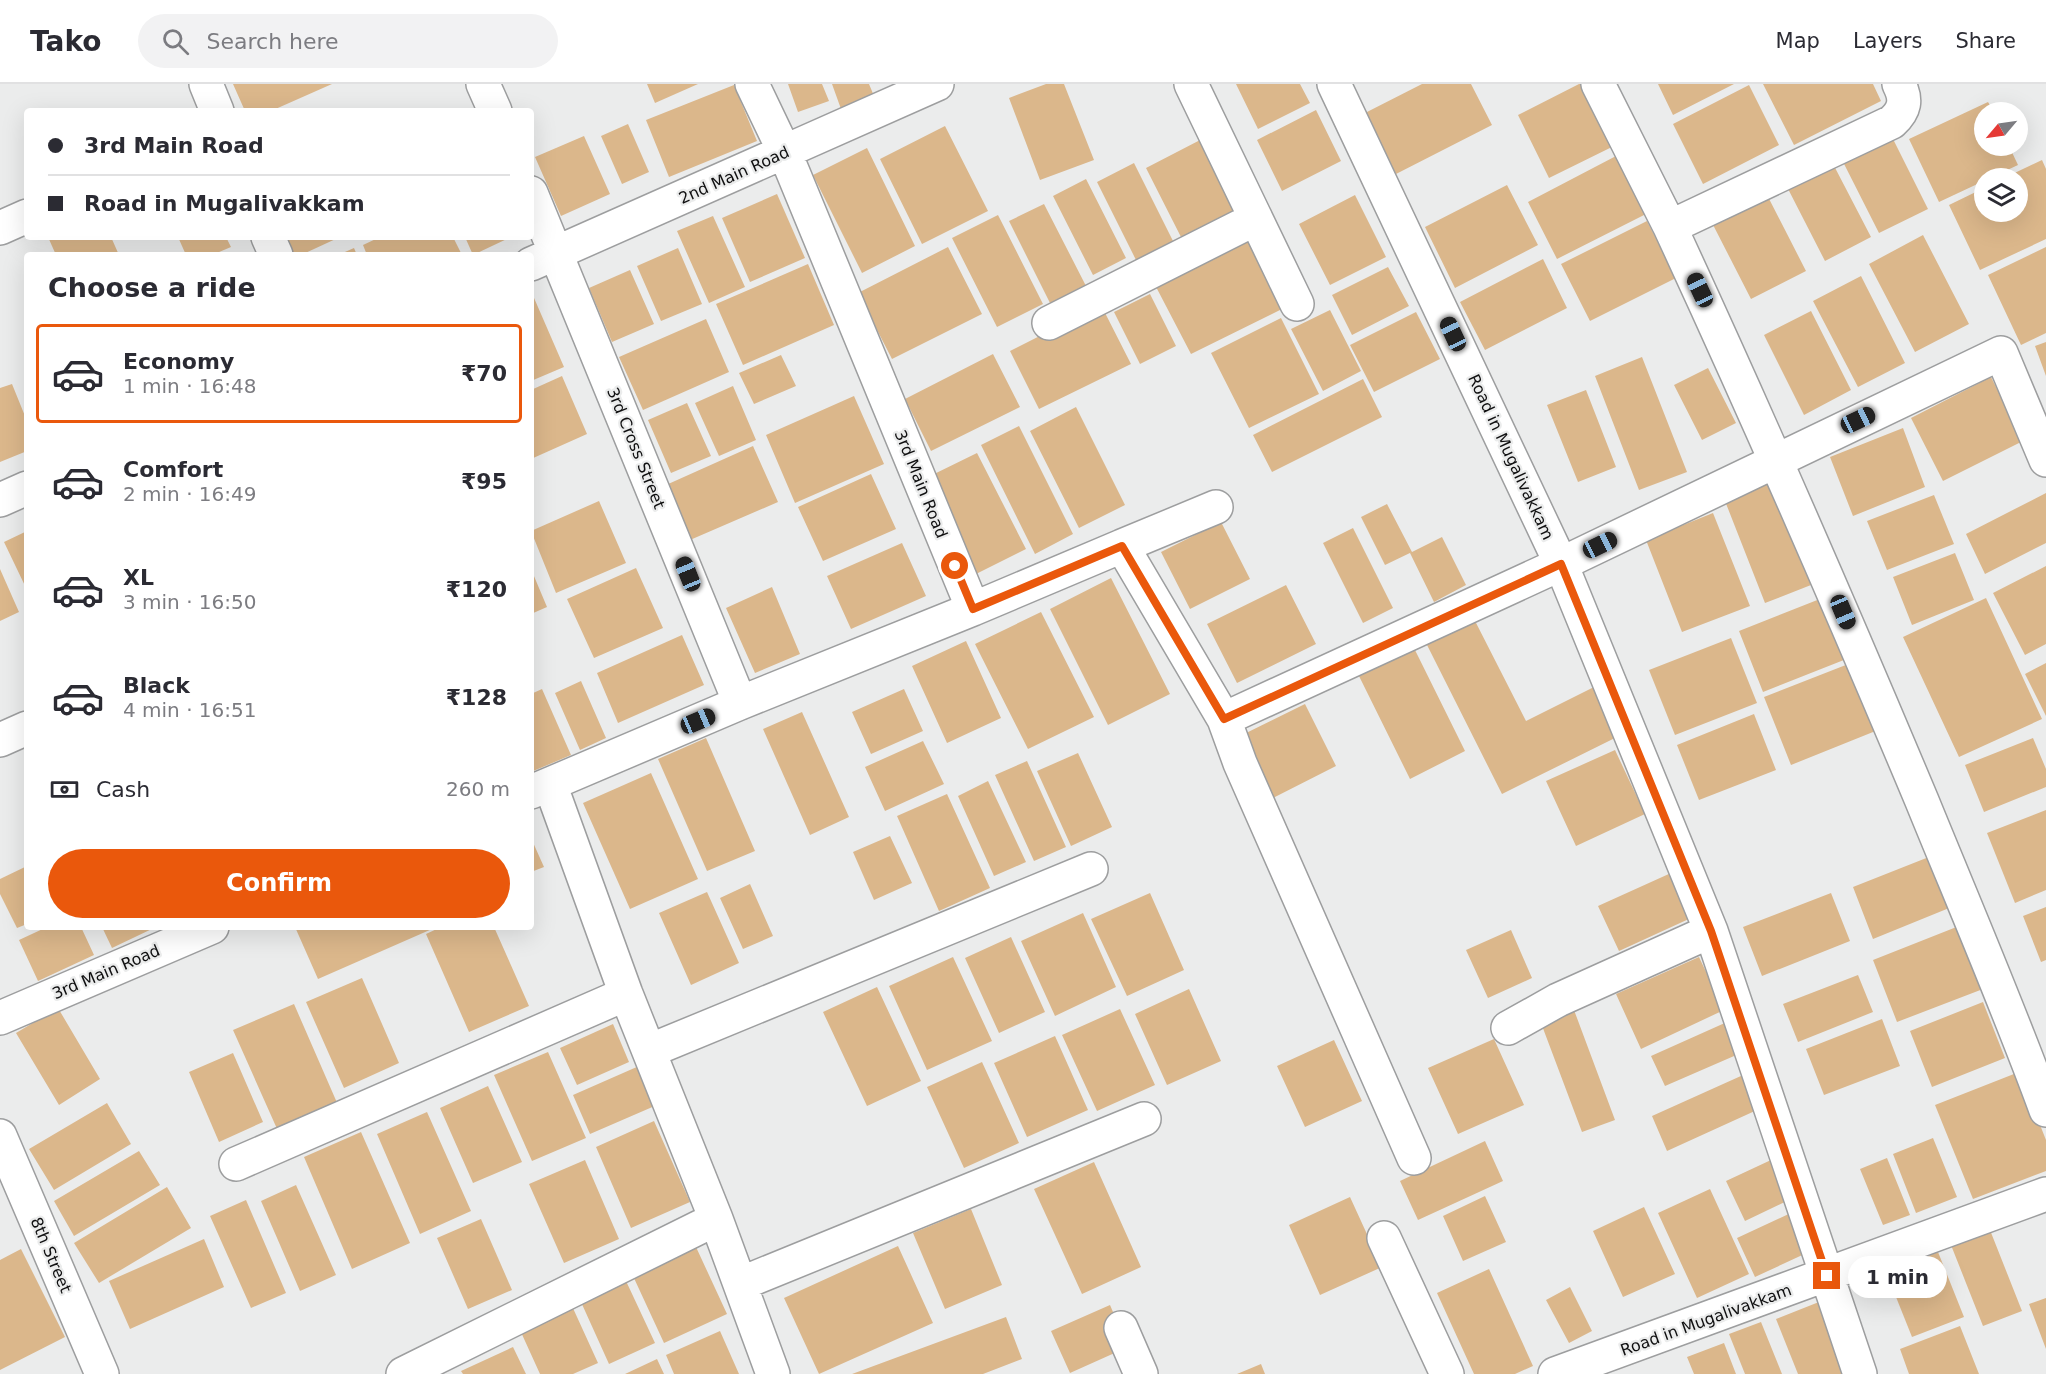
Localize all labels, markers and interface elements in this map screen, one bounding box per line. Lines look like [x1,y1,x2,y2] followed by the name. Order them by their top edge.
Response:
[138,14,558,68] search box
[30,25,102,58] text: Tako
[159,25,192,58] icon: search
[207,29,339,54] text: Search here
[1776,29,1820,53] text: Map
[1853,29,1922,53] text: Layers
[1955,29,2016,53] text: Share
[1974,102,2028,156] north arrow
[1974,102,2028,222] map controls
[84,133,264,158] text: 3rd Main Road
[676,142,792,208] street label: 2nd Main Road
[1974,168,2028,222] button: layers
[84,191,365,216] text: Road in Mugalivakkam
[1684,270,1716,310] car
[48,272,256,303] text: Choose a ride
[1437,314,1469,354] car
[51,347,105,401] icon: car
[123,349,234,374] text: Economy
[461,361,507,386] text: ₹70
[1464,371,1558,543] street label: Road in Mugalivakkam
[123,374,257,398] text: 1 min · 16:48
[603,385,669,511] street label: 3rd Cross Street
[1838,404,1878,436] car
[891,427,951,541] street label: 3rd Main Road
[51,455,105,509] icon: car
[123,457,223,482] text: Comfort
[461,469,507,494] text: ₹95
[123,482,257,506] text: 2 min · 16:49
[1580,529,1620,561] car
[941,552,968,579] route start
[673,554,703,594] car
[51,563,105,617] icon: car
[123,565,154,590] text: XL
[446,577,507,602] text: ₹120
[123,590,257,614] text: 3 min · 16:50
[1828,592,1858,632] car
[51,671,105,725] icon: car
[123,673,190,698] text: Black
[446,685,507,710] text: ₹128
[123,698,257,722] text: 4 min · 16:51
[678,706,718,736] car
[48,773,81,806] icon: cash
[96,777,150,802] text: Cash
[446,777,510,801] text: 260 m
[48,849,510,918] button: Confirm
[49,941,163,1003] street label: 3rd Main Road
[27,1214,75,1296] street label: 8th Street
[1848,1255,1947,1297] callout: 1 min
[1813,1262,1840,1289] route end
[1866,1265,1929,1289] text: 1 min
[1618,1280,1794,1360] street label: Road in Mugalivakkam

